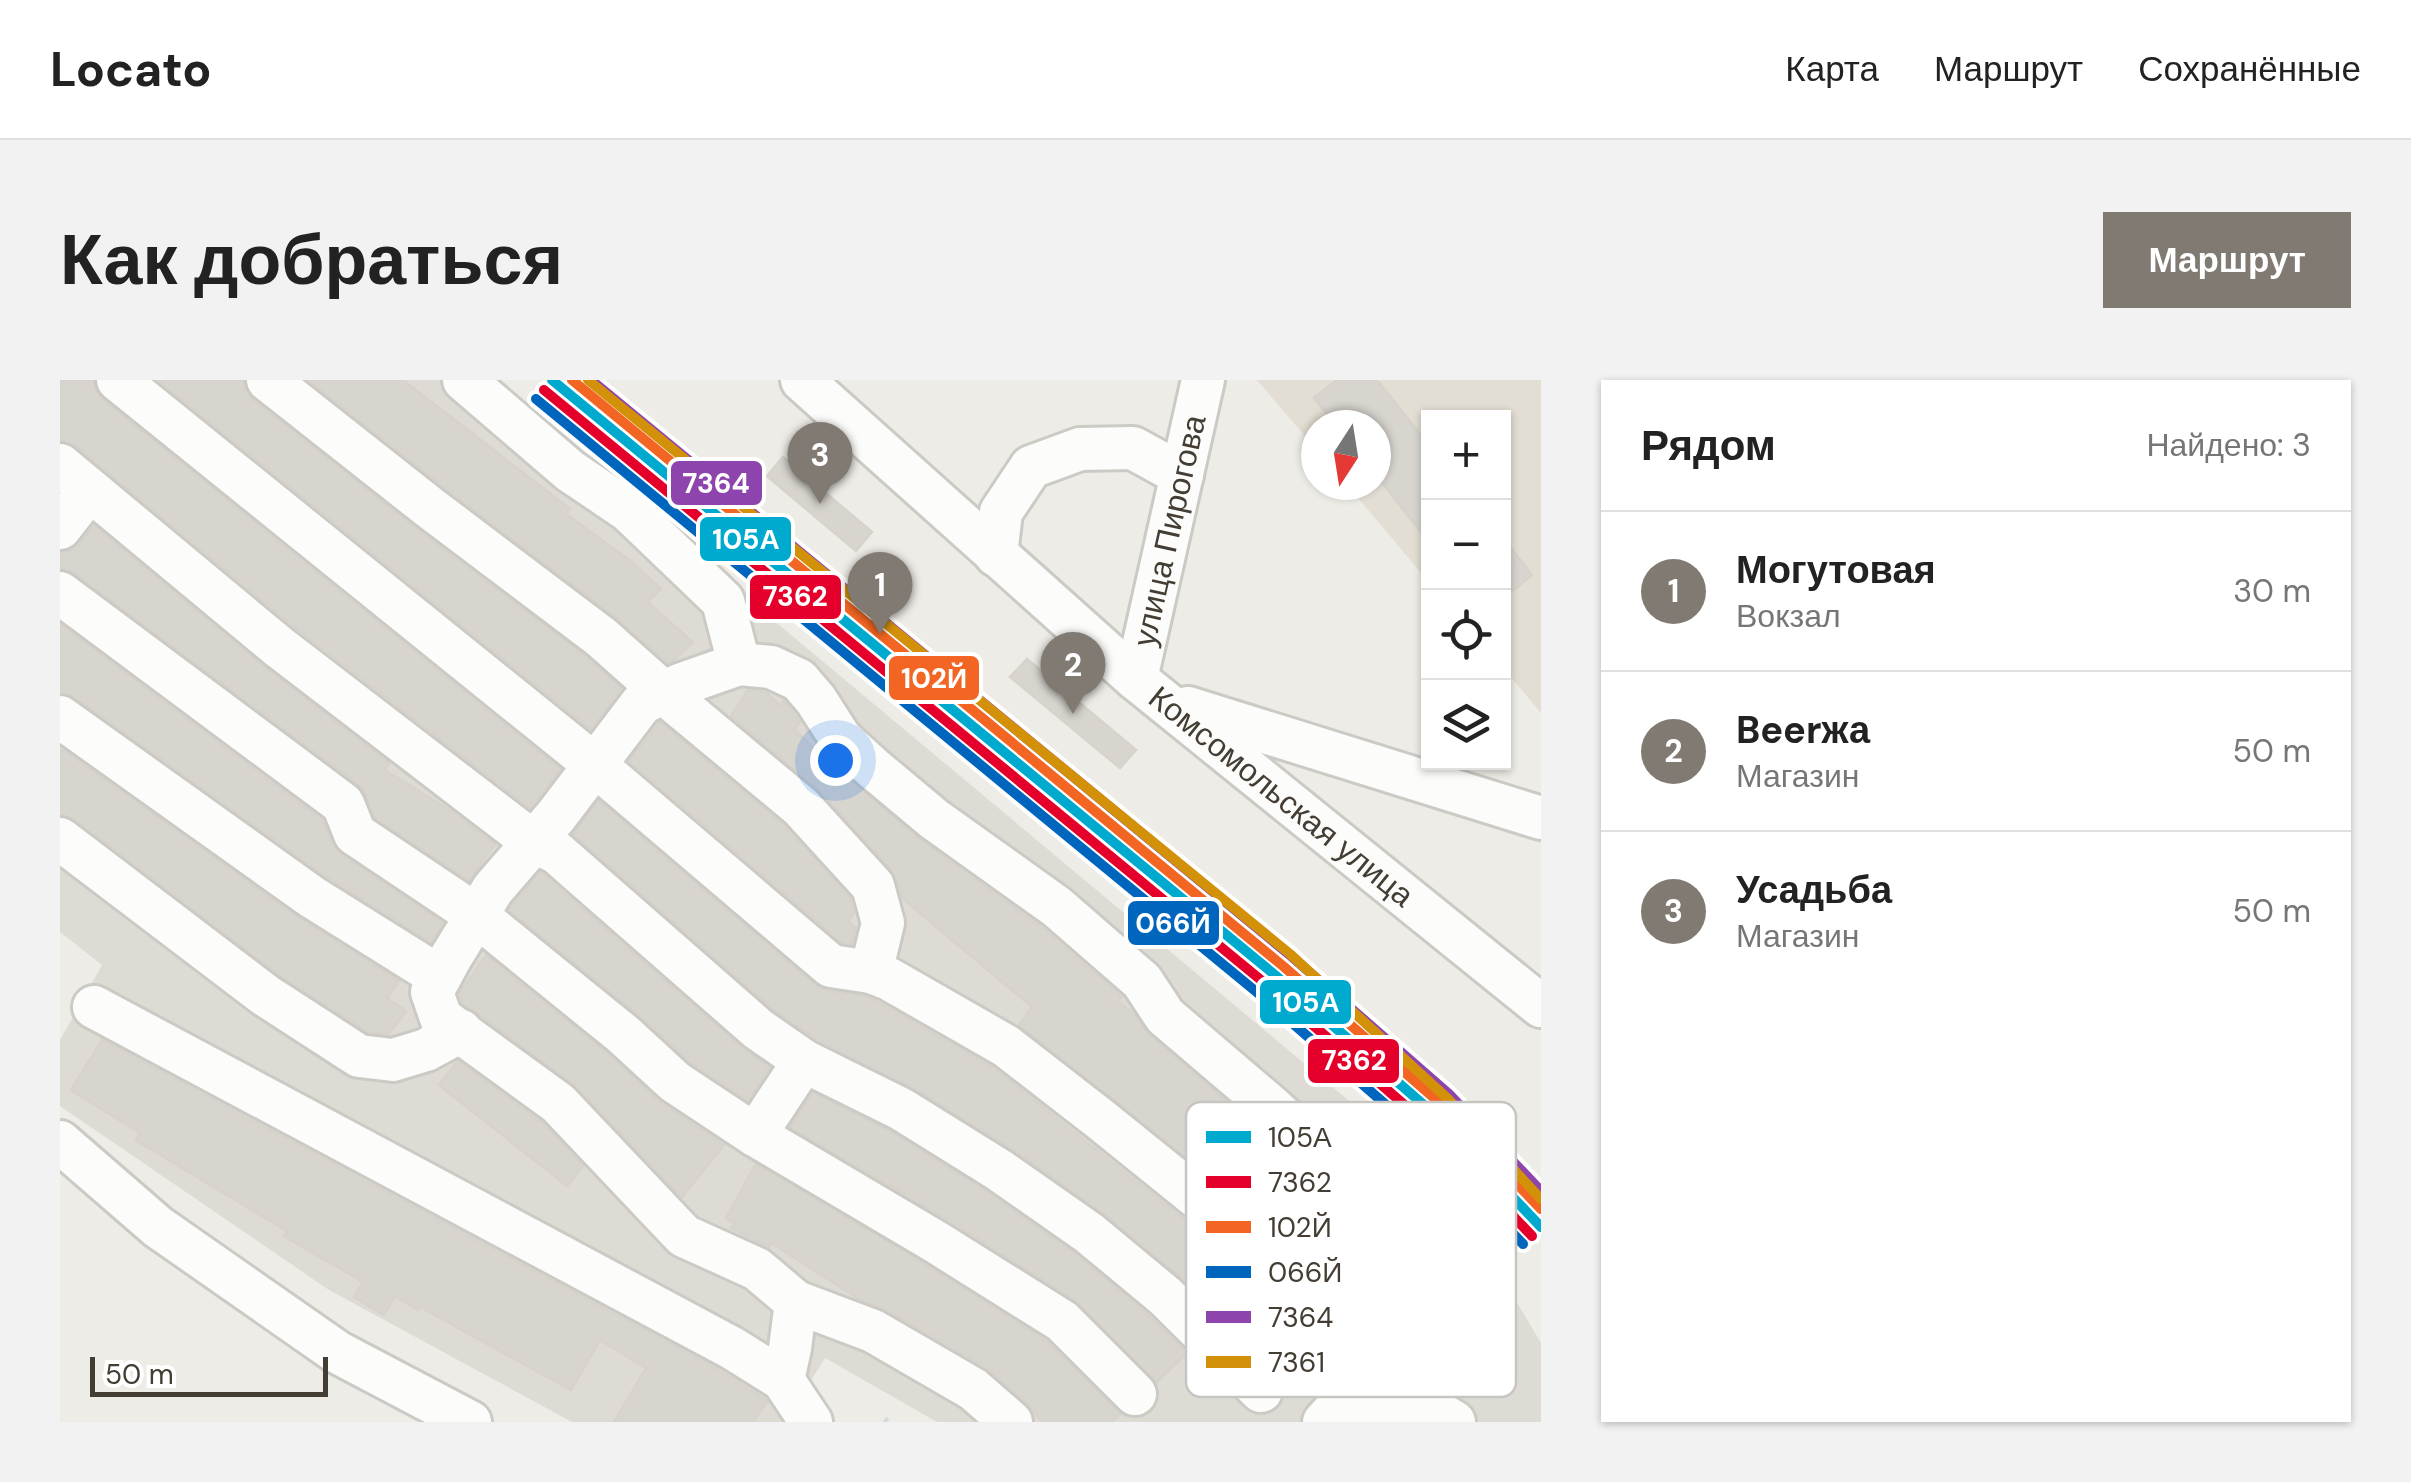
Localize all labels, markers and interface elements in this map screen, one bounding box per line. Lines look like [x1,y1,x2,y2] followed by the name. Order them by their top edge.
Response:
[50,38,211,101] text: Locato
[1785,46,1879,92] text: Карта
[1934,46,2083,92] text: Маршрут
[2138,46,2361,92] text: Сохранённые
[2103,212,2351,308] button: Маршрут
[60,215,563,306] text: Как добраться
[1301,410,1391,500] north arrow
[1421,410,1511,770] map controls
[1421,410,1511,500] button: +
[1123,411,1216,650] street label: улица Пирогова
[1641,418,1776,473] text: Рядом
[788,422,852,504] pin: 3
[2146,424,2311,466] text: Найдено: 3
[669,459,764,507] line badge: 7364
[682,465,750,502] text: 7364
[1421,500,1511,590] button: −
[698,515,793,563] line badge: 105А
[712,521,780,558] text: 105А
[1736,545,1936,595] text: Могутовая
[848,552,912,634] pin: 1
[1668,570,1679,612] text: 1
[2233,570,2311,612] text: 30 m
[748,573,843,621] line badge: 7362
[762,578,828,615] text: 7362
[1421,590,1511,680] button: locate
[1736,595,1841,637] text: Вокзал
[1040,632,1106,714] pin: 2
[887,654,981,702] line badge: 102Й
[901,660,967,697] text: 102Й
[1140,677,1423,916] street label: Комсомольская улица
[1421,680,1511,770] button: layers
[1736,705,1870,755] text: Beerжа
[1664,730,1683,772] text: 2
[2233,730,2311,772] text: 50 m
[810,735,861,786] your location
[1736,755,1859,797] text: Магазин
[1736,865,1892,915] text: Усадьба
[1664,890,1683,932] text: 3
[2233,890,2311,932] text: 50 m
[1126,899,1221,947] line badge: 066Й
[1135,905,1211,942] text: 066Й
[1736,915,1859,957] text: Магазин
[1258,978,1353,1026] line badge: 105А
[1272,984,1340,1021] text: 105А
[1306,1037,1401,1085] line badge: 7362
[1321,1042,1387,1079] text: 7362
[1186,1102,1516,1397] legend
[1268,1119,1332,1156] text: 105А
[1268,1164,1332,1201] text: 7362
[1268,1209,1332,1246] text: 102Й
[1268,1254,1342,1291] text: 066Й
[1268,1299,1333,1336] text: 7364
[1268,1344,1325,1381] text: 7361
[90,1352,328,1396] scale bar
[105,1356,174,1393] text: 50 m

